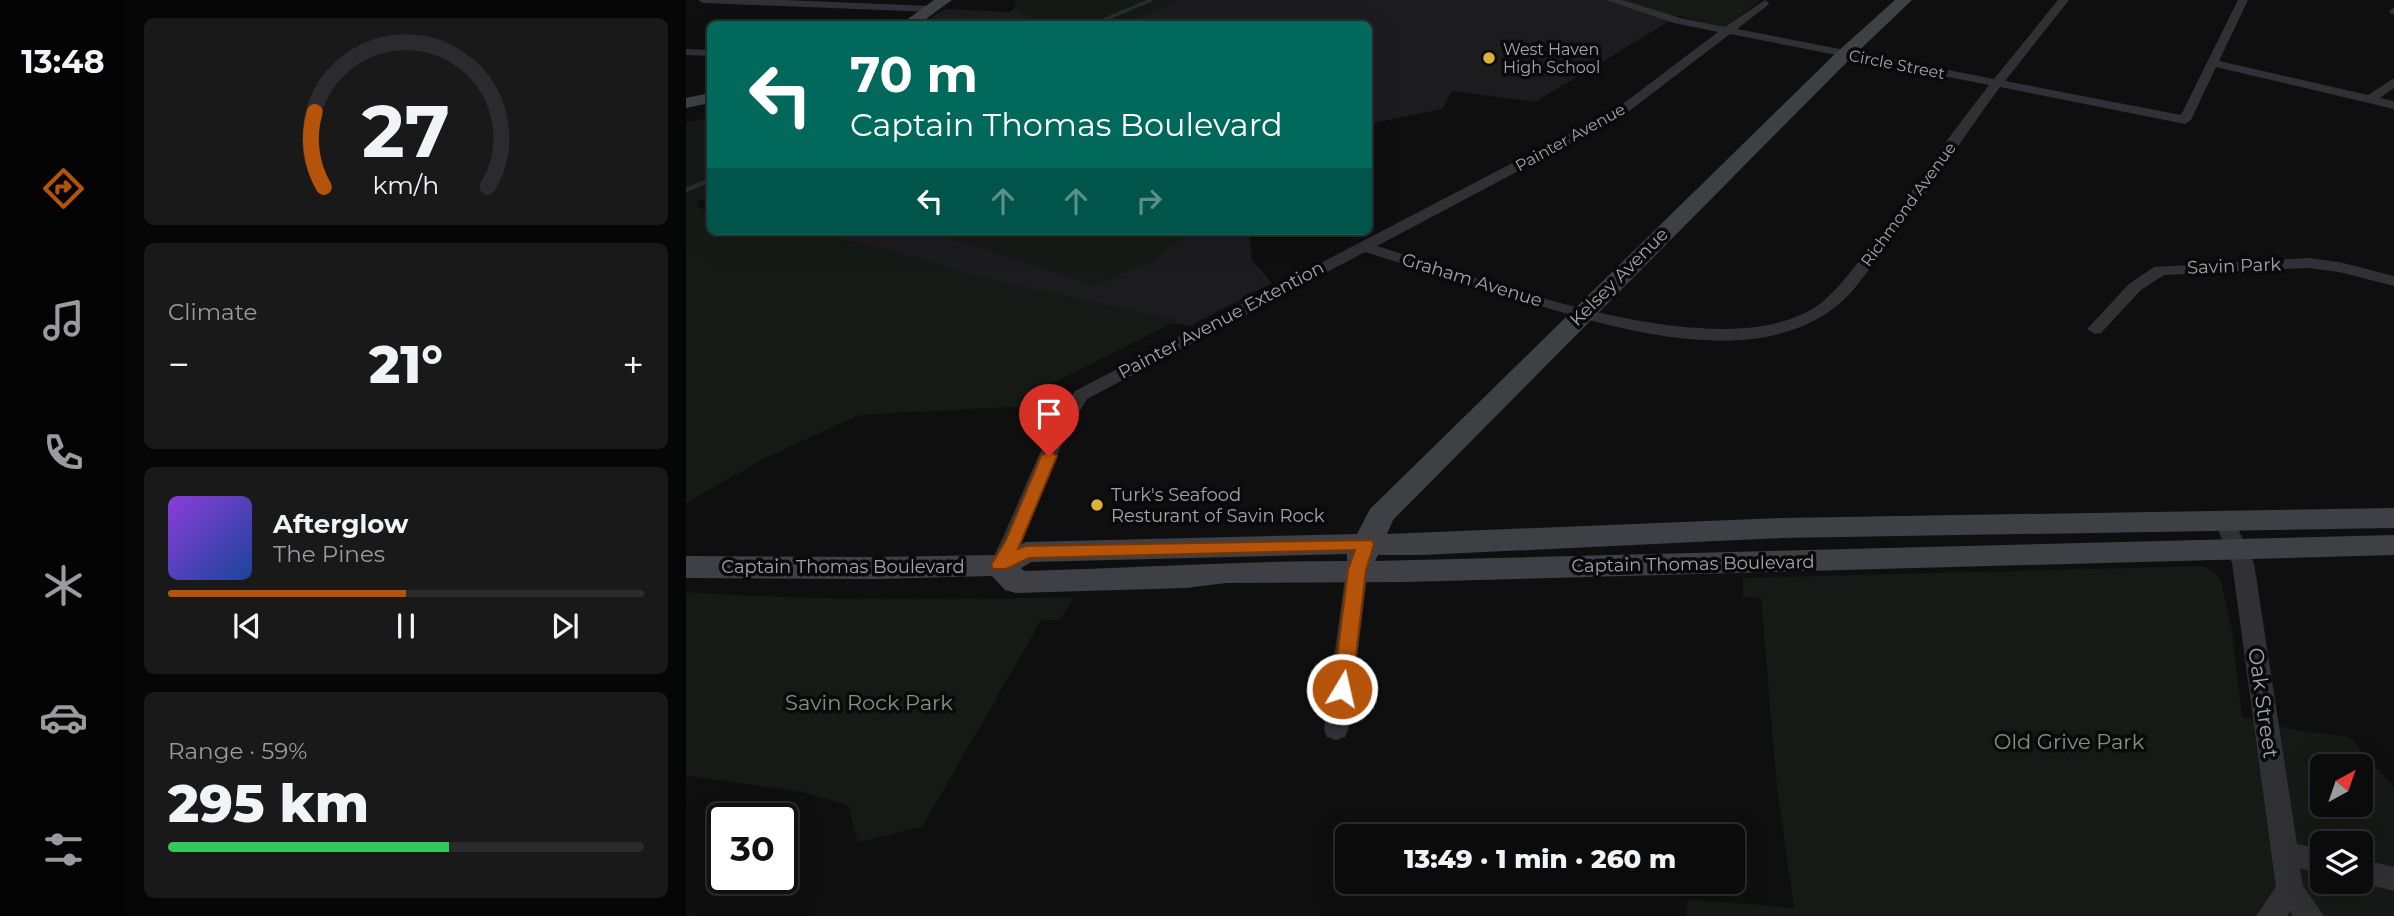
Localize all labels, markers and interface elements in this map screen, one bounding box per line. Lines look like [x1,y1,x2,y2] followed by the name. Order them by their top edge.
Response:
[1503,40,1600,77] place label: West Haven High School
[21,42,105,81] text: 13:48
[850,45,978,104] text: 70 m
[1847,46,1947,83] street label: Circle Street
[735,49,826,140] icon: left
[1481,50,1497,66] marker: West Haven High School
[362,88,450,176] text: 27
[1512,99,1628,175] street label: Painter Avenue
[850,105,1283,144] text: Captain Thomas Boulevard
[1857,139,1960,270] street label: Richmond Avenue
[39,164,88,213] icon: directions
[373,170,439,200] text: km/h
[911,182,949,220] icon: left
[984,182,1022,220] icon: ahead
[1057,182,1095,220] icon: ahead
[1130,182,1168,220] icon: right
[1565,223,1673,331] street label: Kelsey Avenue
[1399,248,1545,312] street label: Graham Avenue
[2187,253,2282,279] street label: Savin Park
[1114,256,1328,384] street label: Painter Avenue Extention
[39,296,88,345] icon: music
[168,298,257,326] text: Climate
[369,333,443,396] text: 21°
[168,341,190,388] text: −
[622,341,644,388] text: +
[1019,384,1079,456] pin
[1030,395,1068,433] icon: arrive
[39,428,88,477] icon: phone
[1111,484,1325,527] place label: Turk's Seafood Resturant of Savin Rock
[1089,497,1105,513] marker: Turk's Seafood Resturant of Savin Rock
[273,508,408,540] text: Afterglow
[273,540,385,568] text: The Pines
[1571,551,1815,577] street label: Captain Thomas Boulevard
[721,556,965,578] street label: Captain Thomas Boulevard
[39,561,88,610] icon: climate
[228,607,266,645] icon: previous
[387,607,425,645] icon: pause
[546,607,584,645] icon: next
[2243,646,2284,760] street label: Oak Street
[1305,652,1379,726] position arrow
[785,690,953,715] park label: Savin Rock Park
[39,693,88,742] icon: car
[1994,729,2145,754] park label: Old Grive Park
[168,737,307,765] text: Range · 59%
[2310,754,2373,817] north arrow
[2310,754,2373,894] map controls
[168,772,369,835] text: 295 km
[707,803,798,894] speed limit sign: 30
[39,825,88,874] icon: filters
[2310,831,2373,894] button: layers
[1404,843,1676,875] text: 13:49 · 1 min · 260 m

